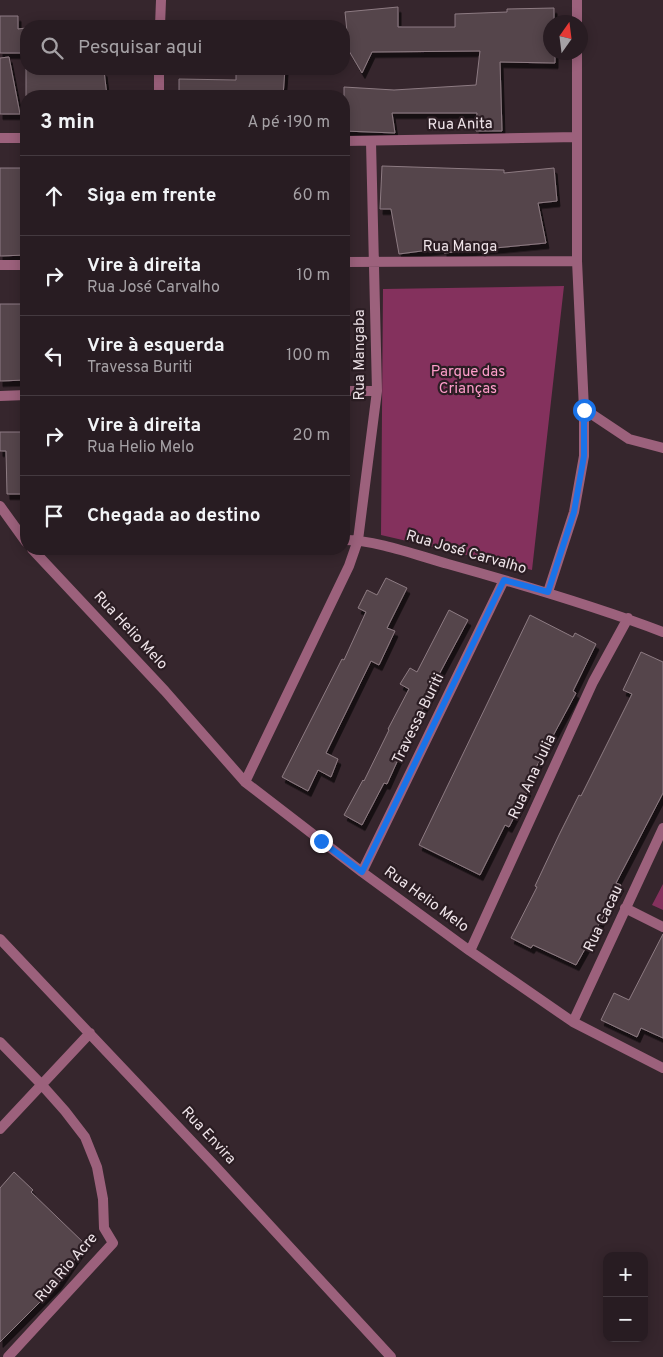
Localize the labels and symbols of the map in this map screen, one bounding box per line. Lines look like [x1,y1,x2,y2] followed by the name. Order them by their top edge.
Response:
[543,15,588,60] north arrow
[427,115,493,135] street label: Rua Anita
[423,238,497,257] street label: Rua Manga
[351,309,370,401] street label: Rua Mangaba
[431,363,505,399] park label: Parque das Crianças
[573,399,596,422] route start
[403,527,529,579] street label: Rua José Carvalho
[89,588,171,674] street label: Rua Helio Melo
[389,670,449,768] street label: Travessa Buriti
[505,732,561,822] street label: Rua Ana Julia
[310,830,333,853] route end
[380,863,472,937] street label: Rua Helio Melo
[580,883,628,955] street label: Rua Cacau
[177,1103,239,1169] street label: Rua Envira
[32,1229,102,1307] street label: Rua Rio Acre

